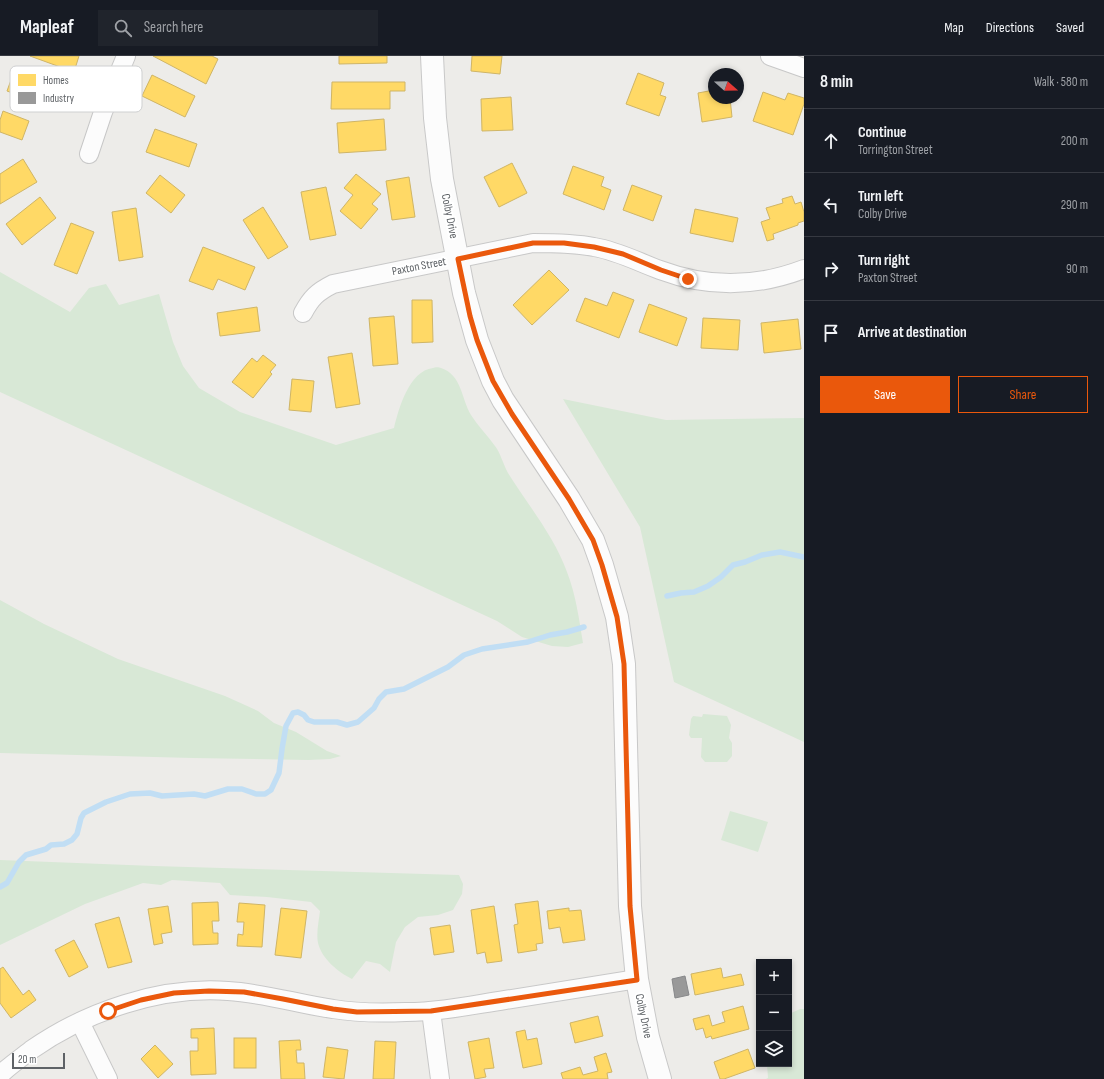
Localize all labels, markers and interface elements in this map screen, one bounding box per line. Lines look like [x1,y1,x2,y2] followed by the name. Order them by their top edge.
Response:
[98,10,378,46] search box
[20,16,74,39] text: Mapleaf
[112,17,134,39] icon: search
[144,18,203,37] text: Search here
[944,19,964,36] text: Map
[986,19,1034,36] text: Directions
[1056,19,1084,36] text: Saved
[10,66,142,112] legend
[708,68,744,104] north arrow
[820,72,853,92] text: 8 min
[43,74,69,87] text: Homes
[1034,74,1088,90] text: Walk · 580 m
[43,92,75,105] text: Industry
[858,123,907,142] text: Continue
[820,130,842,152] icon: ahead
[1061,133,1088,149] text: 200 m
[858,142,933,158] text: Torrington Street
[858,187,903,206] text: Turn left
[438,192,461,240] street label: Colby Drive
[820,194,842,216] icon: left
[1061,197,1088,213] text: 290 m
[858,206,907,222] text: Colby Drive
[858,251,910,270] text: Turn right
[391,254,448,279] street label: Paxton Street
[820,258,842,280] icon: right
[1066,261,1088,277] text: 90 m
[679,270,697,288] route end
[858,270,917,286] text: Paxton Street
[820,322,842,344] icon: arrive
[858,323,967,342] text: Arrive at destination
[820,376,950,413] button: Save
[958,376,1088,413] button: Share
[756,959,792,1067] map controls
[756,959,792,995] button: +
[631,992,656,1040] street label: Colby Drive
[756,995,792,1031] button: −
[99,1002,117,1020] route start
[756,1031,792,1067] button: layers
[12,1051,65,1070] scale bar
[18,1053,36,1066] text: 20 m

